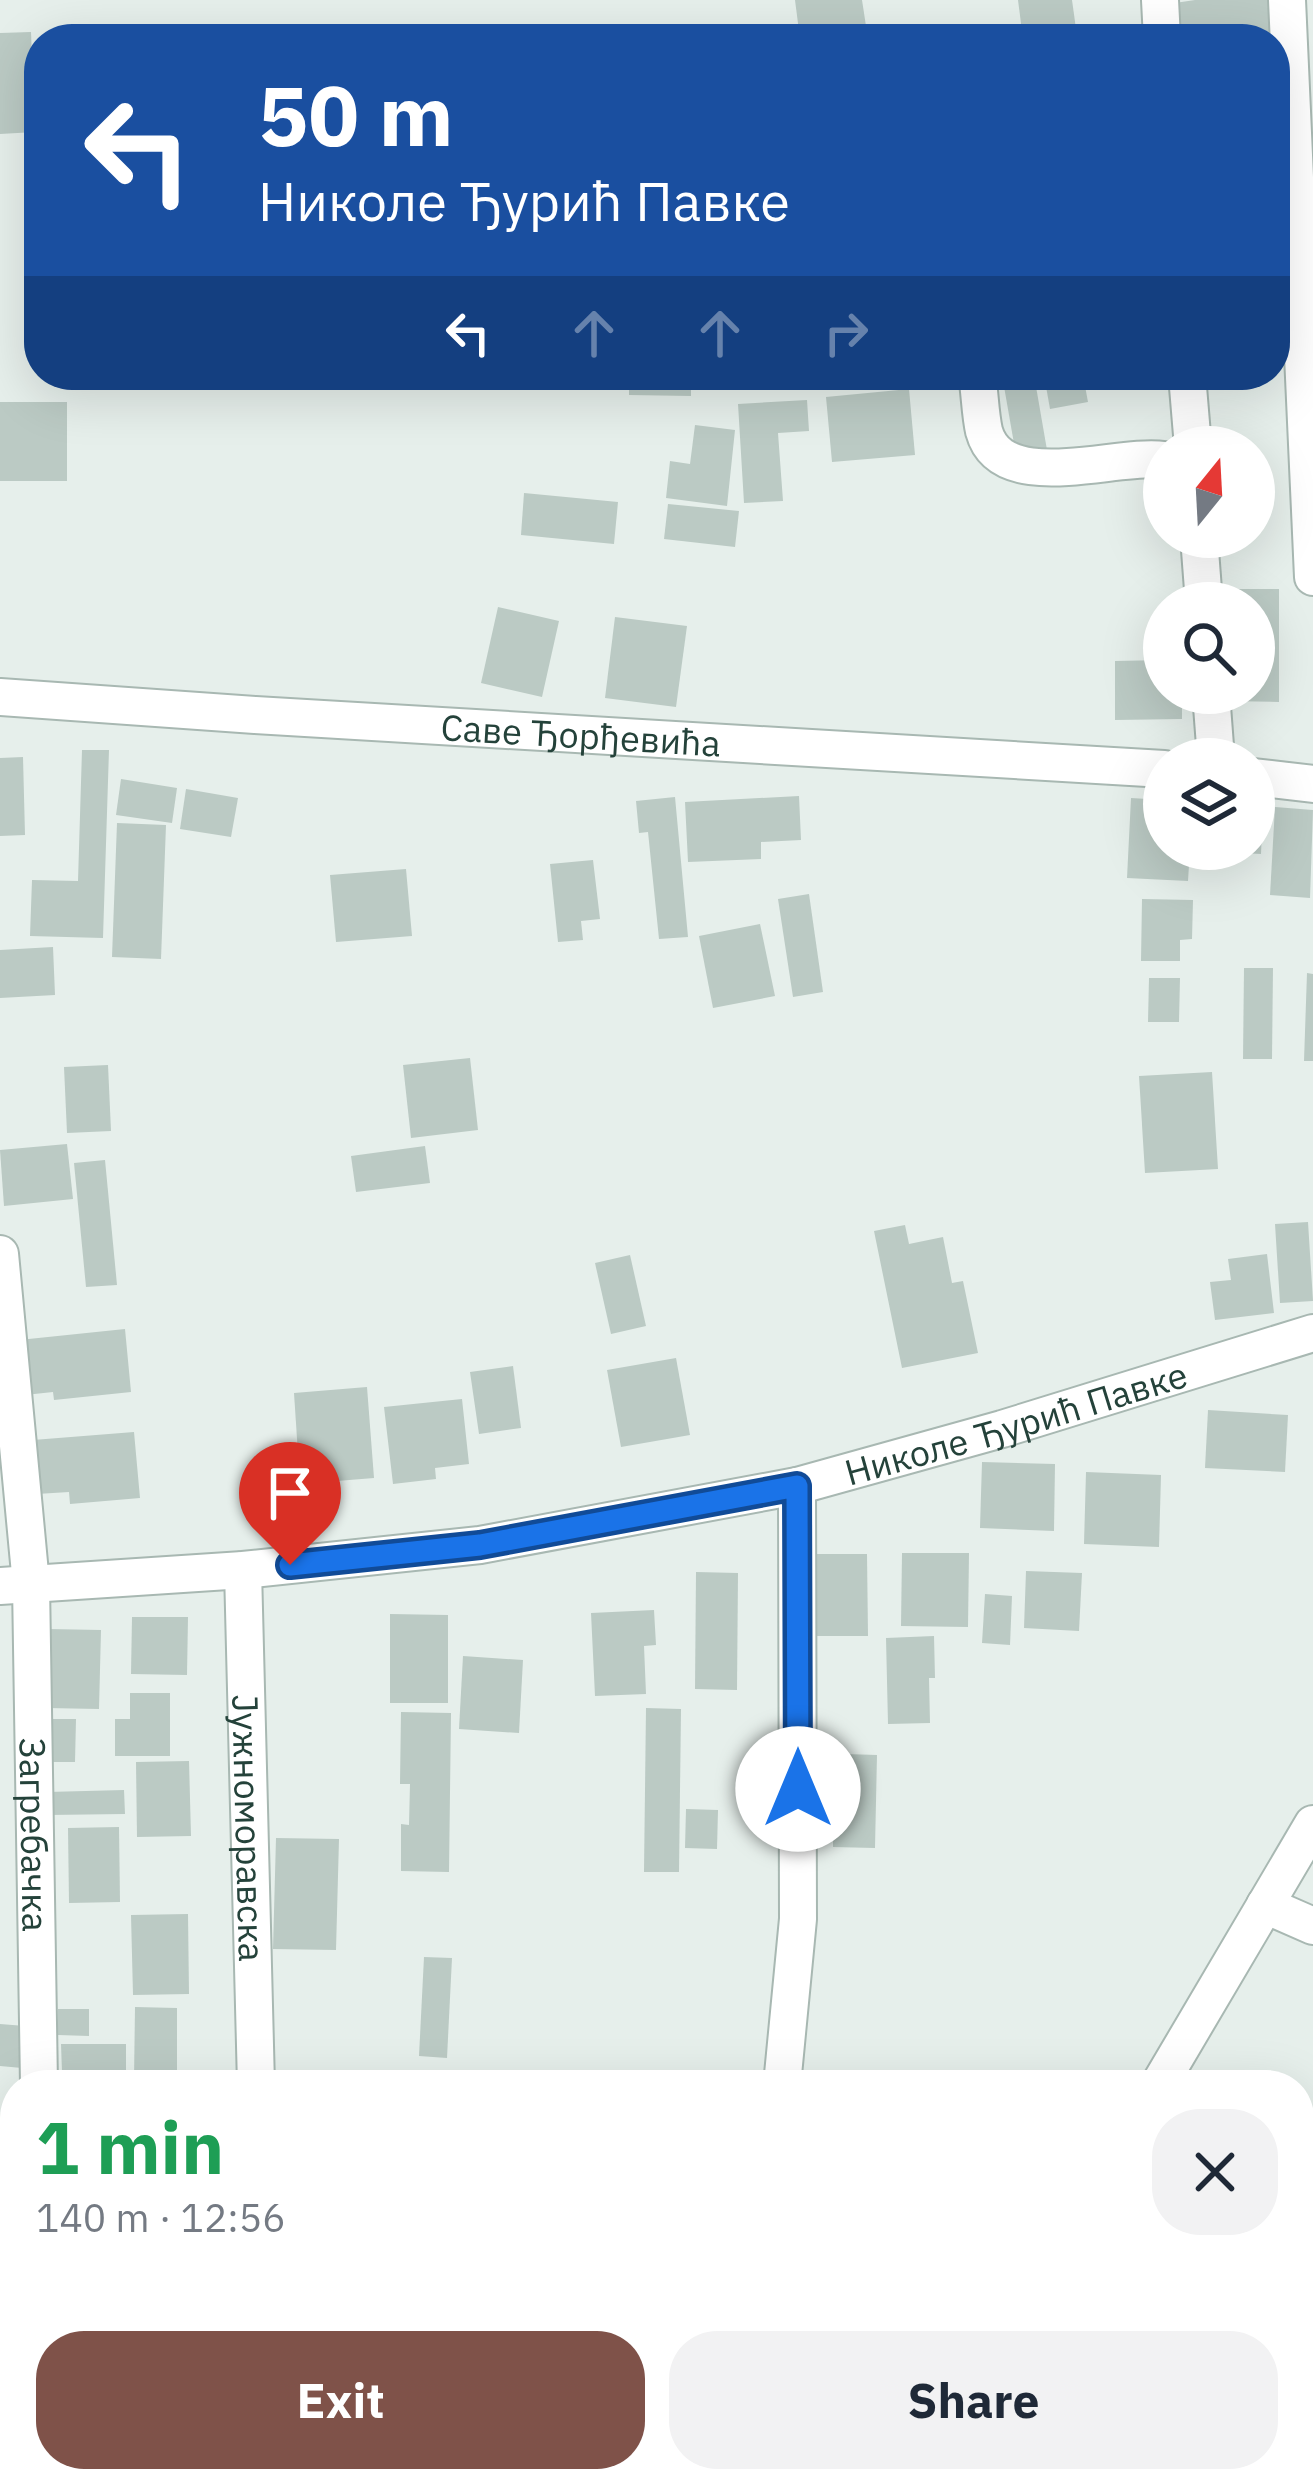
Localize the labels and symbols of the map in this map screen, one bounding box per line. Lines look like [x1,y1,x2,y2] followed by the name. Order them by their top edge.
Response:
[1143,426,1275,558] north arrow
[439,703,722,766] street label: Саве Ђорђевића
[839,1350,1193,1495] street label: Николе Ђурић Павке
[239,1442,341,1565] pin
[223,1694,276,1962] street label: Јужноморавска
[735,1726,861,1852] position arrow
[10,1737,60,1932] street label: Загребачка

